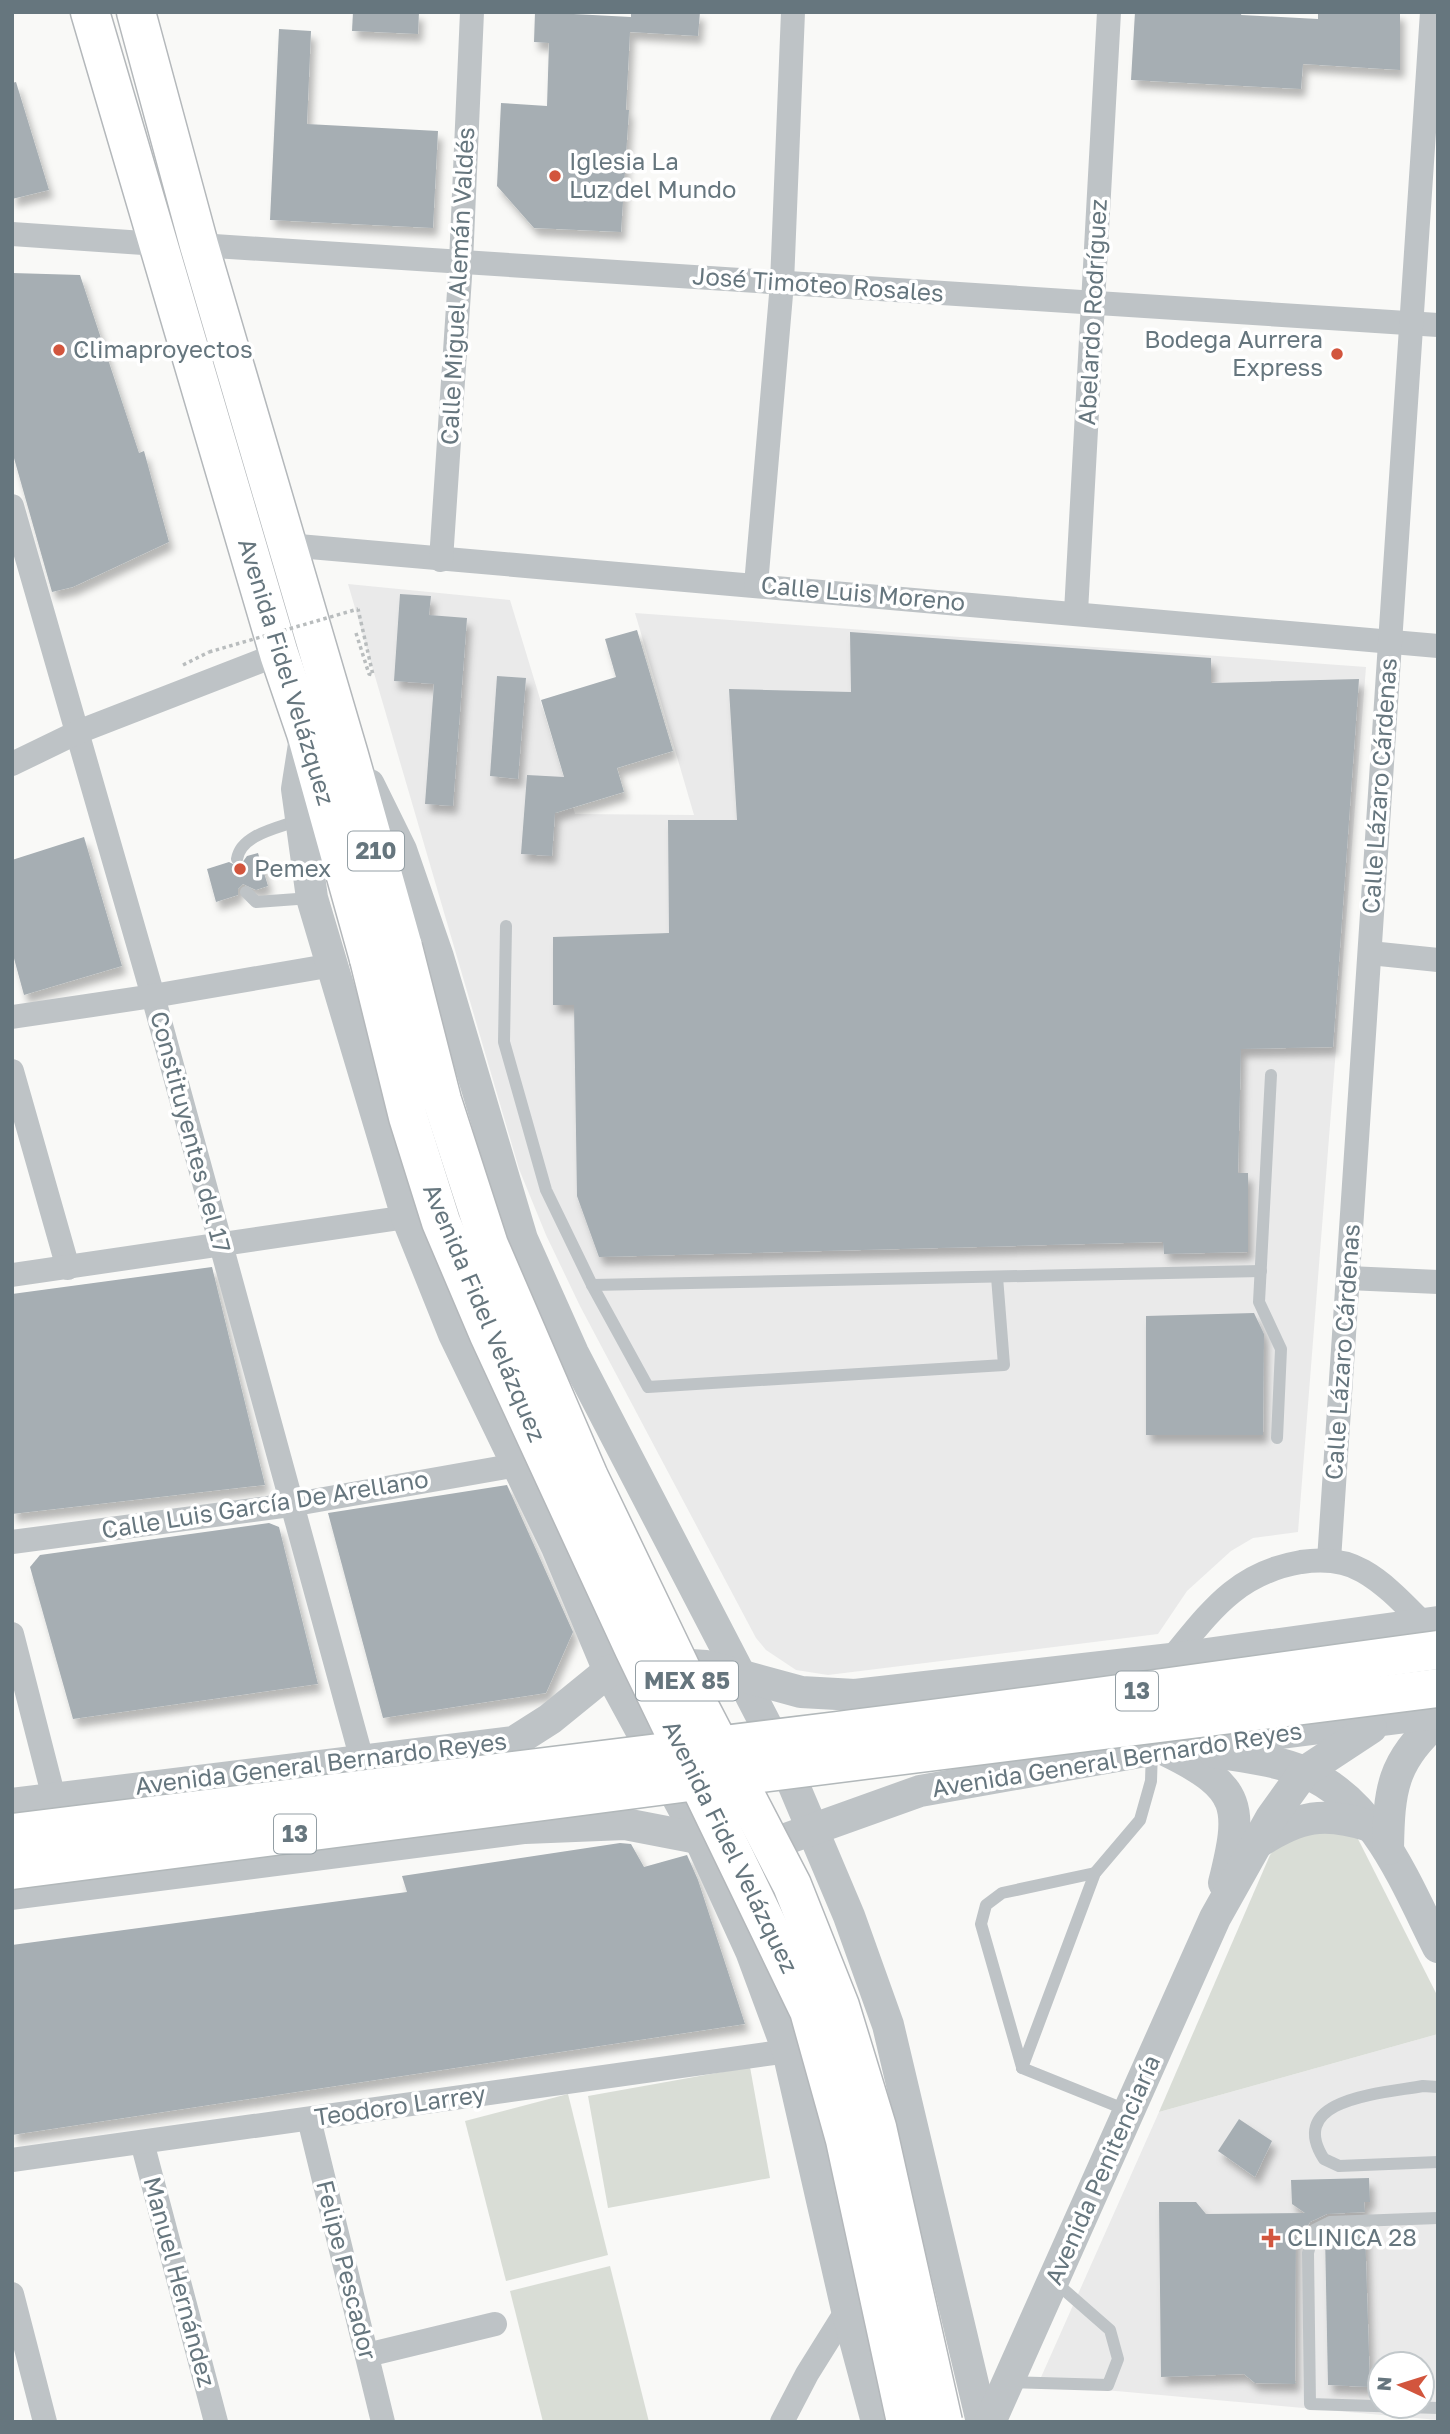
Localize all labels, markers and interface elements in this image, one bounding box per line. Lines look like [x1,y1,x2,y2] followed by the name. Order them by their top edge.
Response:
[434,126,479,446] street label: Calle Miguel Alemán Valdés
[569,146,736,203] place label: Iglesia La Luz del Mundo
[547,168,563,184] marker: Iglesia La Luz del Mundo
[1071,198,1112,426] street label: Abelardo Rodríguez
[691,260,945,307] street label: José Timoteo Rosales
[1144,324,1323,381] place label: Bodega Aurrera Express
[73,334,253,363] place label: Climaproyectos
[51,342,67,358] marker: Climaproyectos
[1329,346,1345,362] marker: Bodega Aurrera Express
[233,535,342,809] street label: Avenida Fidel Velázquez
[760,569,967,616] street label: Calle Luis Moreno
[1355,657,1402,915] street label: Calle Lázaro Cárdenas
[348,832,404,870] road number: 210
[254,853,331,882] place label: Pemex
[232,861,248,877] marker: Pemex
[145,1008,238,1255] street label: Constituyentes del 17
[418,1179,553,1446] street label: Avenida Fidel Velázquez
[1318,1223,1365,1481] street label: Calle Lázaro Cárdenas
[99,1463,430,1544] street label: Calle Luis García De Arellano
[636,1662,738,1700] road number: MEX 85
[1116,1672,1158,1710] road number: 13
[657,1715,805,1977] street label: Avenida Fidel Velázquez
[930,1715,1304,1802] street label: Avenida General Bernardo Reyes
[133,1725,508,1800] street label: Avenida General Bernardo Reyes
[274,1814,316,1854] road number: 13
[1038,2050,1165,2289] street label: Avenida Penitenciaría
[312,2078,487,2131] street label: Teodoro Larrey
[138,2173,222,2390] street label: Manuel Hernández
[311,2177,384,2362] street label: Felipe Pescador
[1287,2222,1417,2251] place label: CLINICA 28
[1261,2228,1281,2248] marker: CLINICA 28
[1366,2350,1436,2420] north arrow
[1372,2376,1396,2392] text: N

